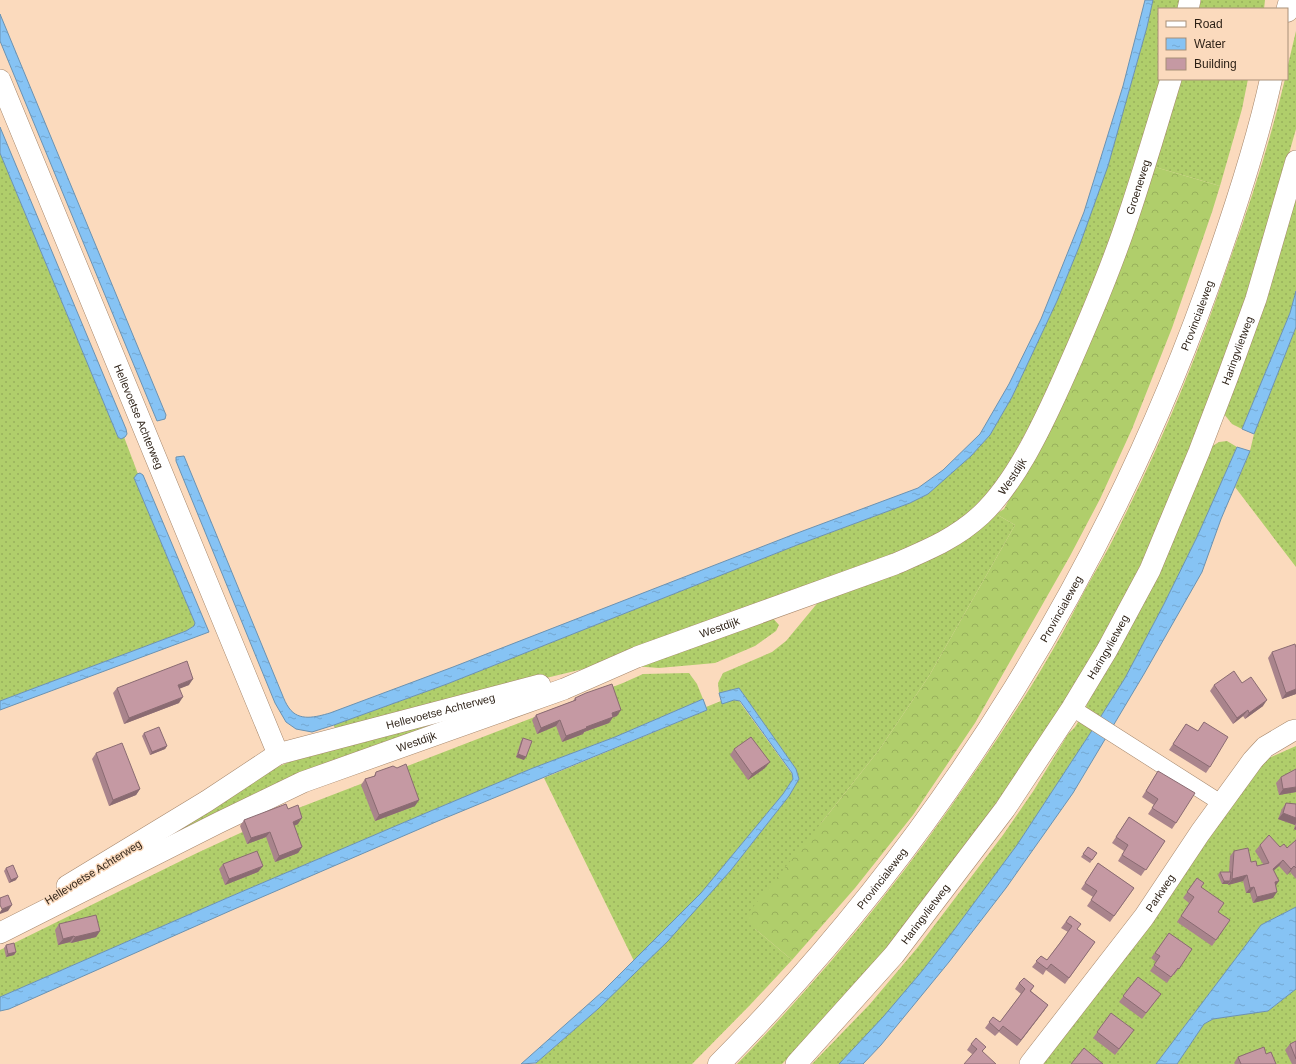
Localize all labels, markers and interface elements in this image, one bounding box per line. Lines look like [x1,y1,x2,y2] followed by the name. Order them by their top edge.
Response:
[1158,8,1288,80] legend
[1194,17,1223,31] text: Road
[1194,37,1226,51] text: Water
[1194,57,1237,71] text: Building
[1123,158,1152,216] street label: Groeneweg
[1179,279,1216,352] street label: Provincialeweg
[1219,314,1255,387] street label: Haringvlietweg
[112,362,166,471] street label: Hellevoetse Achterweg
[996,455,1029,497] street label: Westdijk
[1038,574,1084,644] street label: Provincialeweg
[1085,613,1131,681] street label: Haringvlietweg
[698,614,741,640] street label: Westdijk
[385,691,496,731] street label: Hellevoetse Achterweg
[395,729,438,754] street label: Westdijk
[42,837,144,907] street label: Hellevoetse Achterweg
[854,846,909,911] street label: Provincialeweg
[1143,872,1177,914] street label: Parkweg
[898,882,952,946] street label: Haringvlietweg

